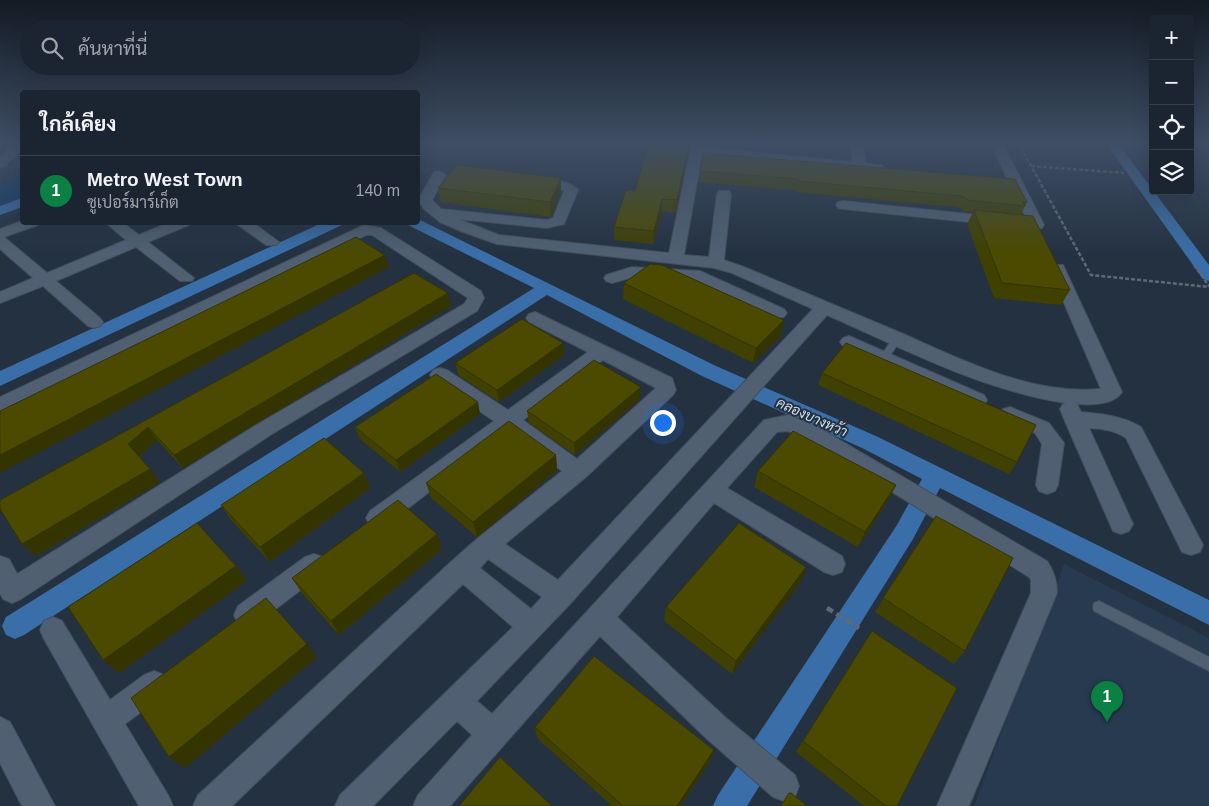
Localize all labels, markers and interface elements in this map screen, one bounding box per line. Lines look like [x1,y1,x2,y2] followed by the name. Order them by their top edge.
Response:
[1149,15,1194,195] map controls
[1149,15,1194,60] button: +
[20,20,420,75] search box
[38,34,66,62] icon: search
[78,38,147,59] text: ค้นหาที่นี่
[1149,60,1194,105] button: −
[1149,105,1194,150] button: locate
[40,112,116,135] text: ใกล้เคียง
[1149,150,1194,195] button: layers
[87,169,243,190] text: Metro West Town
[52,182,60,199] text: 1
[356,182,400,199] text: 140 m
[87,194,179,211] text: ซูเปอร์มาร์เก็ต
[774,394,850,440] water label: คลองบางหว้า
[650,410,676,436] your location
[1091,681,1123,722] pin: 1

